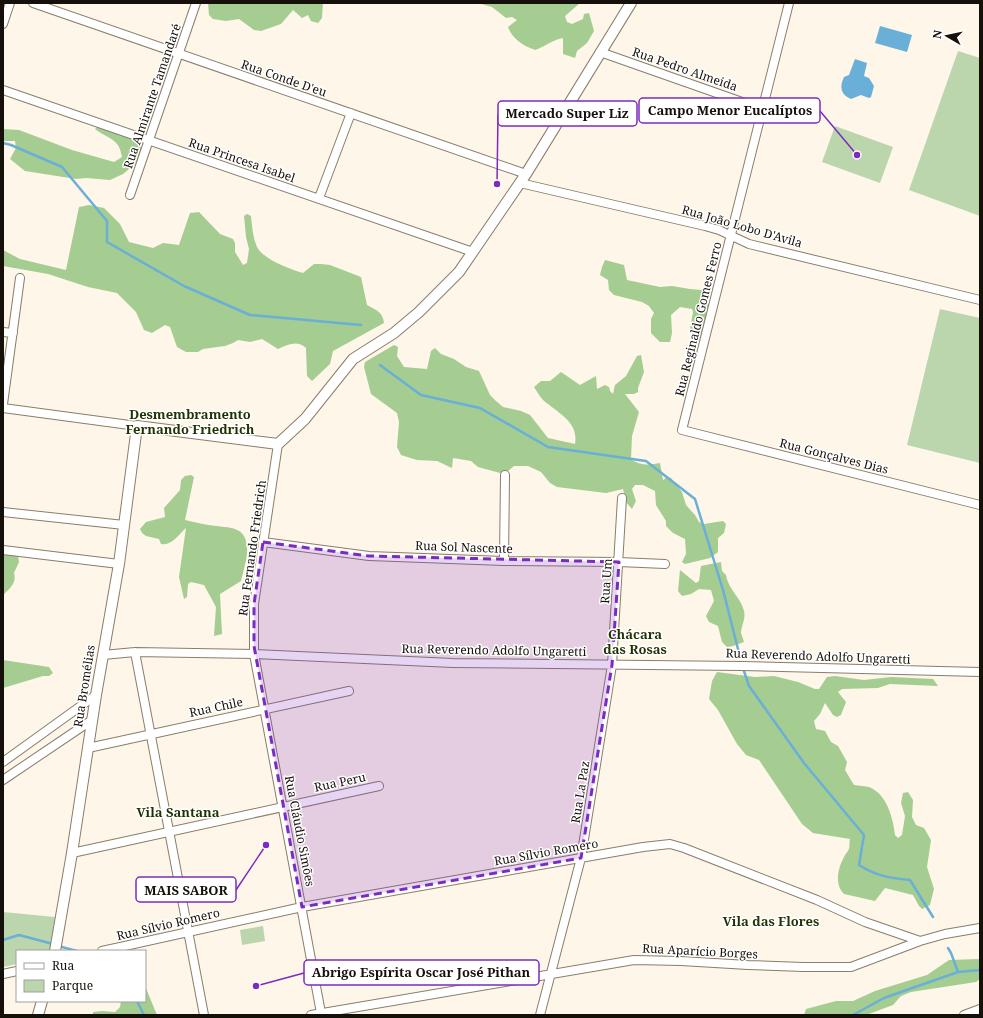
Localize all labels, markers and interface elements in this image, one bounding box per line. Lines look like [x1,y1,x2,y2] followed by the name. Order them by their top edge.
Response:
[927,16,967,56] north arrow
[119,21,185,171] street label: Rua Almirante Tamandaré
[929,29,945,40] text: N
[630,43,740,95] street label: Rua Pedro Almeida
[239,55,329,101] street label: Rua Conde D'eu
[639,98,820,123] callout: Campo Menor Eucalíptos
[498,101,637,126] callout: Mercado Super Liz
[648,101,812,119] text: Campo Menor Eucalíptos
[505,104,629,122] text: Mercado Super Liz
[186,134,298,186] street label: Rua Princesa Isabel
[680,201,804,251] street label: Rua João Lobo D'Avila
[671,240,725,398] street label: Rua Reginaldo Gomes Ferro
[126,405,255,438] district label: Desmembramento Fernando Friedrich
[778,434,890,478] street label: Rua Gonçalves Dias
[234,479,270,617] street label: Rua Fernando Friedrich
[415,537,513,557] street label: Rua Sol Nascente
[596,558,616,604] street label: Rua Um
[603,625,667,658] district label: Chácara das Rosas
[401,640,587,660] street label: Rua Reverendo Adolfo Ungaretti
[69,644,99,728] street label: Rua Bromélias
[725,644,911,668] street label: Rua Reverendo Adolfo Ungaretti
[188,693,244,721] street label: Rua Chile
[567,760,593,824] street label: Rua La Paz
[313,768,368,796] street label: Rua Peru
[281,774,319,888] street label: Rua Cláudio Simões
[137,803,220,821] district label: Vila Santana
[493,834,599,870] street label: Rua Sílvio Romero
[136,877,236,902] callout: MAIS SABOR
[144,881,229,899] text: MAIS SABOR
[115,904,221,944] street label: Rua Sílvio Romero
[723,912,819,930] district label: Vila das Flores
[642,939,758,963] street label: Rua Aparício Borges
[16,950,146,1002] legend
[52,957,74,974] text: Rua
[304,960,539,985] callout: Abrigo Espírita Oscar José Pithan
[312,963,531,981] text: Abrigo Espírita Oscar José Pithan
[52,977,93,994] text: Parque

